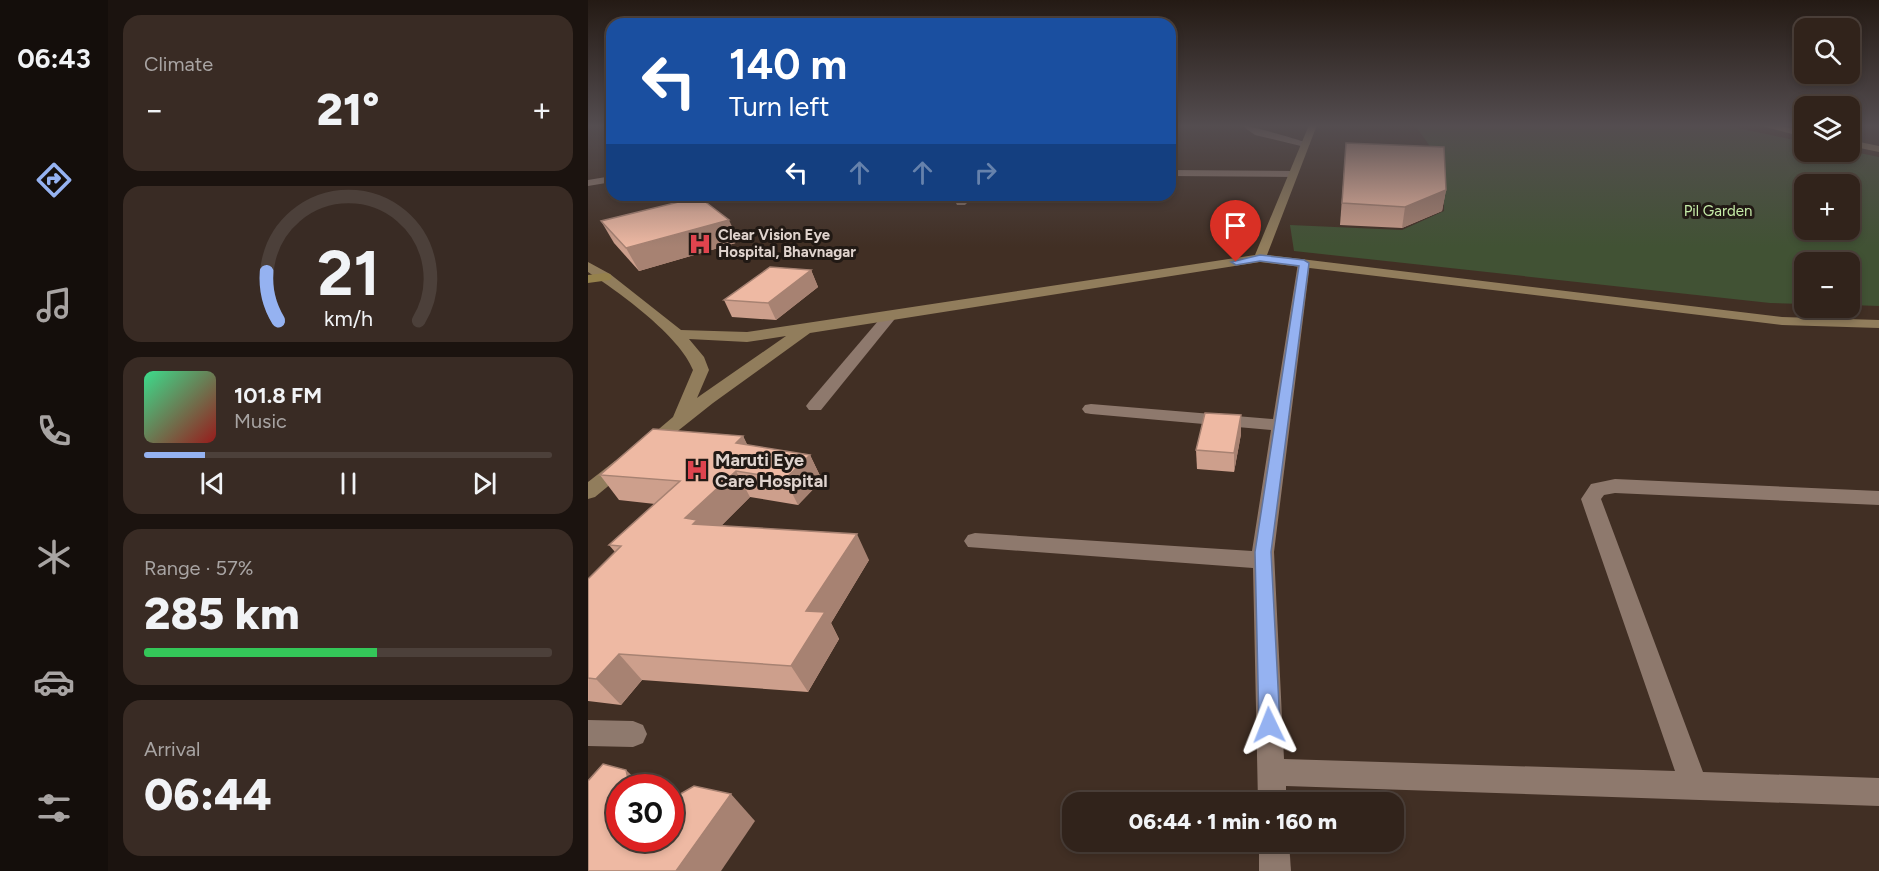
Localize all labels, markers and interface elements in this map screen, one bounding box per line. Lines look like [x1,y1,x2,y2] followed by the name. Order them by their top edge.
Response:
[1794,18,1860,318] map controls
[1794,18,1860,84] button: search
[729,39,847,90] text: 140 m
[17,42,91,75] text: 06:43
[630,42,708,120] icon: left
[144,52,213,76] text: Climate
[317,82,379,136] text: 21°
[144,90,165,129] text: −
[531,90,552,129] text: +
[729,90,829,123] text: Turn left
[1794,96,1860,162] button: layers
[780,156,813,189] icon: left
[843,156,876,189] icon: ahead
[906,156,939,189] icon: ahead
[969,156,1002,189] icon: right
[33,159,75,201] icon: directions
[1794,174,1860,240] button: +
[1210,200,1261,262] pin
[1684,202,1752,220] park label: Pil Garden
[1219,209,1252,242] icon: arrive
[718,226,856,261] place label: Clear Vision Eye Hospital, Bhavnagar
[687,231,713,257] hospital icon: Clear Vision Eye Hospital, Bhavnagar
[317,236,379,311] text: 21
[1794,252,1860,318] button: −
[33,284,75,326] icon: music
[324,307,372,332] text: km/h
[234,382,322,409] text: 101.8 FM
[234,409,287,433] text: Music
[33,410,75,452] icon: phone
[715,449,828,492] place label: Maruti Eye Care Hospital
[684,457,710,483] hospital icon: Maruti Eye Care Hospital
[196,467,229,500] icon: previous
[332,467,365,500] icon: pause
[468,467,501,500] icon: next
[33,536,75,578] icon: climate
[144,556,253,580] text: Range · 57%
[144,586,300,640] text: 285 km
[33,661,75,703] icon: car
[1237,693,1301,757] position arrow
[144,737,200,761] text: Arrival
[144,767,272,821] text: 06:44
[606,774,684,852] speed limit sign: 30
[33,787,75,829] icon: filters
[1129,808,1337,835] text: 06:44 · 1 min · 160 m

